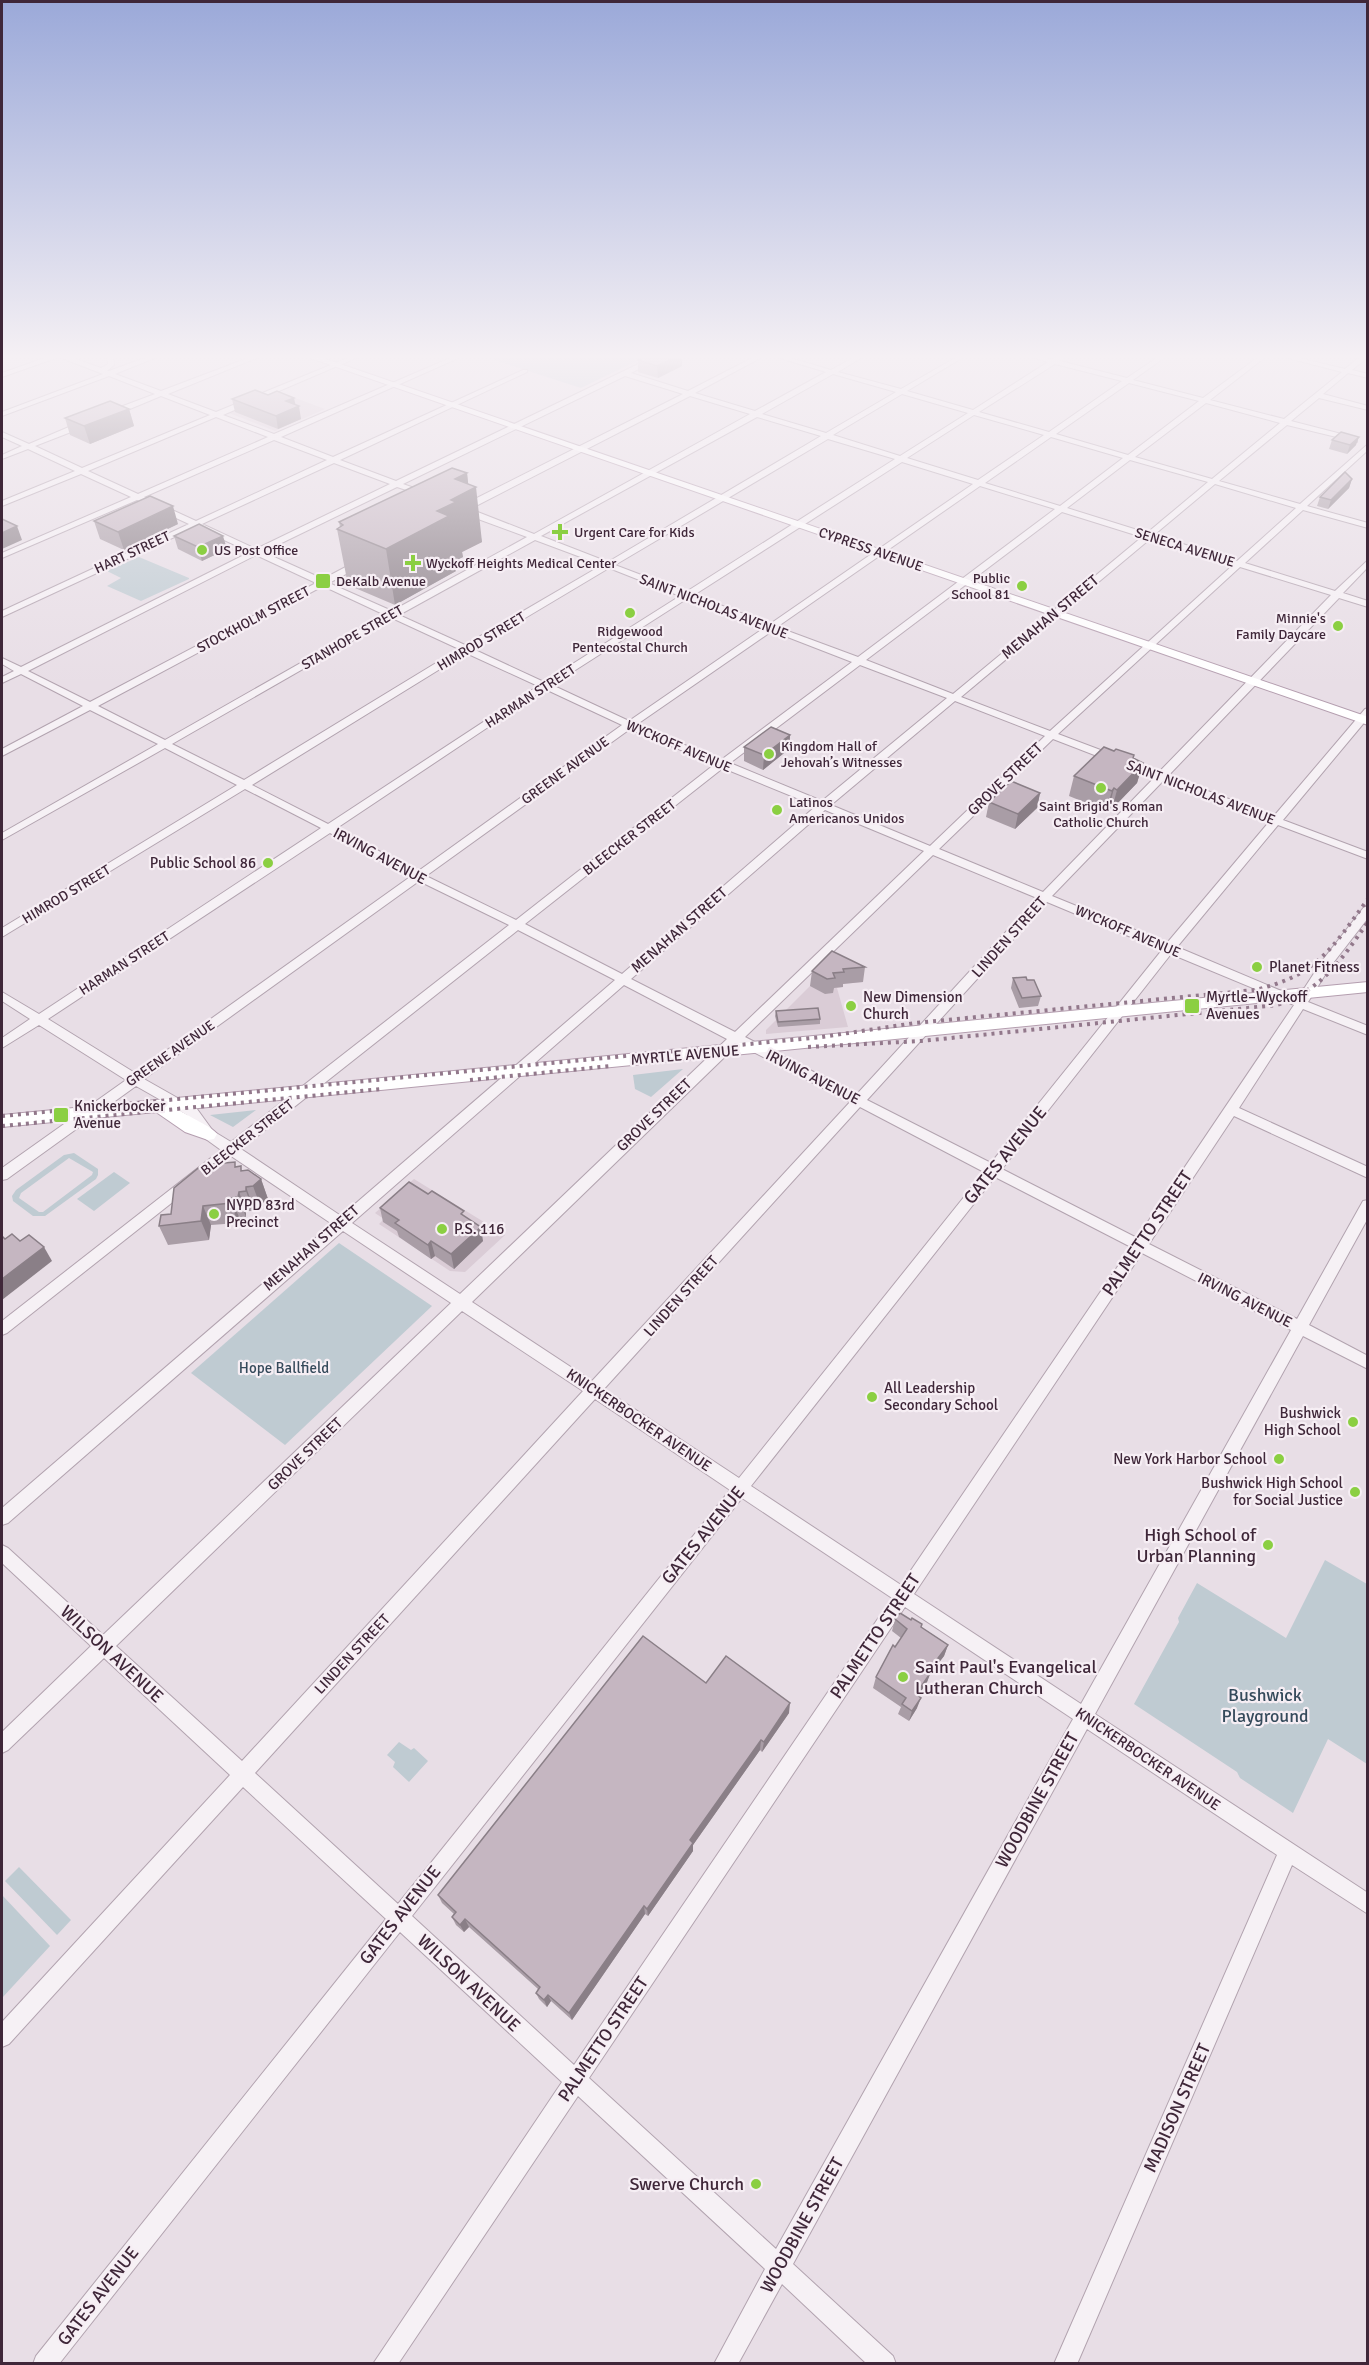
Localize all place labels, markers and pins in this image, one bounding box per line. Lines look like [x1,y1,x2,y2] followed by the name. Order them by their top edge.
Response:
[551,523,569,541] marker: Urgent Care for Kids
[574,524,695,541] place label: Urgent Care for Kids
[214,542,298,559] place label: US Post Office
[195,543,209,557] marker: US Post Office
[404,554,422,572] marker: Wyckoff Heights Medical Center
[426,555,617,572] place label: Wyckoff Heights Medical Center
[951,570,1010,603] place label: Public School 81
[314,572,332,590] marker: DeKalb Avenue
[336,573,426,590] place label: DeKalb Avenue
[1015,579,1029,593] marker: Public School 81
[623,606,637,620] marker: Ridgewood Pentecostal Church
[1236,610,1326,643] place label: Minnie's Family Daycare
[1331,619,1345,633] marker: Minnie's Family Daycare
[572,623,688,656] place label: Ridgewood Pentecostal Church
[781,738,902,771] place label: Kingdom Hall of Jehovah’s Witnesses
[762,747,776,761] marker: Kingdom Hall of Jehovah’s Witnesses
[1094,781,1108,795] marker: Saint Brigid's Roman Catholic Church
[789,794,904,827] place label: Latinos Americanos Unidos
[1039,798,1163,831] place label: Saint Brigid's Roman Catholic Church
[770,803,784,817] marker: Latinos Americanos Unidos
[150,854,256,872] place label: Public School 86
[261,856,275,870] marker: Public School 86
[1269,958,1360,976] place label: Planet Fitness
[1250,960,1264,974] marker: Planet Fitness
[863,988,963,1023] place label: New Dimension Church
[1206,988,1308,1023] place label: Myrtle–Wyckoff Avenues
[1183,997,1201,1015] marker: Myrtle–Wyckoff Avenues
[844,999,858,1013] marker: New Dimension Church
[74,1097,166,1132] place label: Knickerbocker Avenue
[52,1106,70,1124] marker: Knickerbocker Avenue
[226,1196,295,1231] place label: NYPD 83rd Precinct
[207,1207,221,1221] marker: NYPD 83rd Precinct
[454,1220,504,1238] place label: P.S. 116
[435,1222,449,1236] marker: P.S. 116
[884,1379,998,1414] place label: All Leadership Secondary School
[865,1390,879,1404] marker: All Leadership Secondary School
[1264,1404,1341,1439] place label: Bushwick High School
[1346,1415,1360,1429] marker: Bushwick High School
[1113,1450,1267,1468] place label: New York Harbor School
[1272,1452,1286,1466] marker: New York Harbor School
[1201,1474,1343,1509] place label: Bushwick High School for Social Justice
[1348,1485,1362,1499] marker: Bushwick High School for Social Justice
[1136,1524,1257,1567] place label: High School of Urban Planning
[1261,1538,1275,1552] marker: High School of Urban Planning
[915,1656,1097,1699] place label: Saint Paul's Evangelical Lutheran Church
[896,1670,910,1684] marker: Saint Paul's Evangelical Lutheran Church
[629,2173,744,2195] place label: Swerve Church
[749,2177,763,2191] marker: Swerve Church

